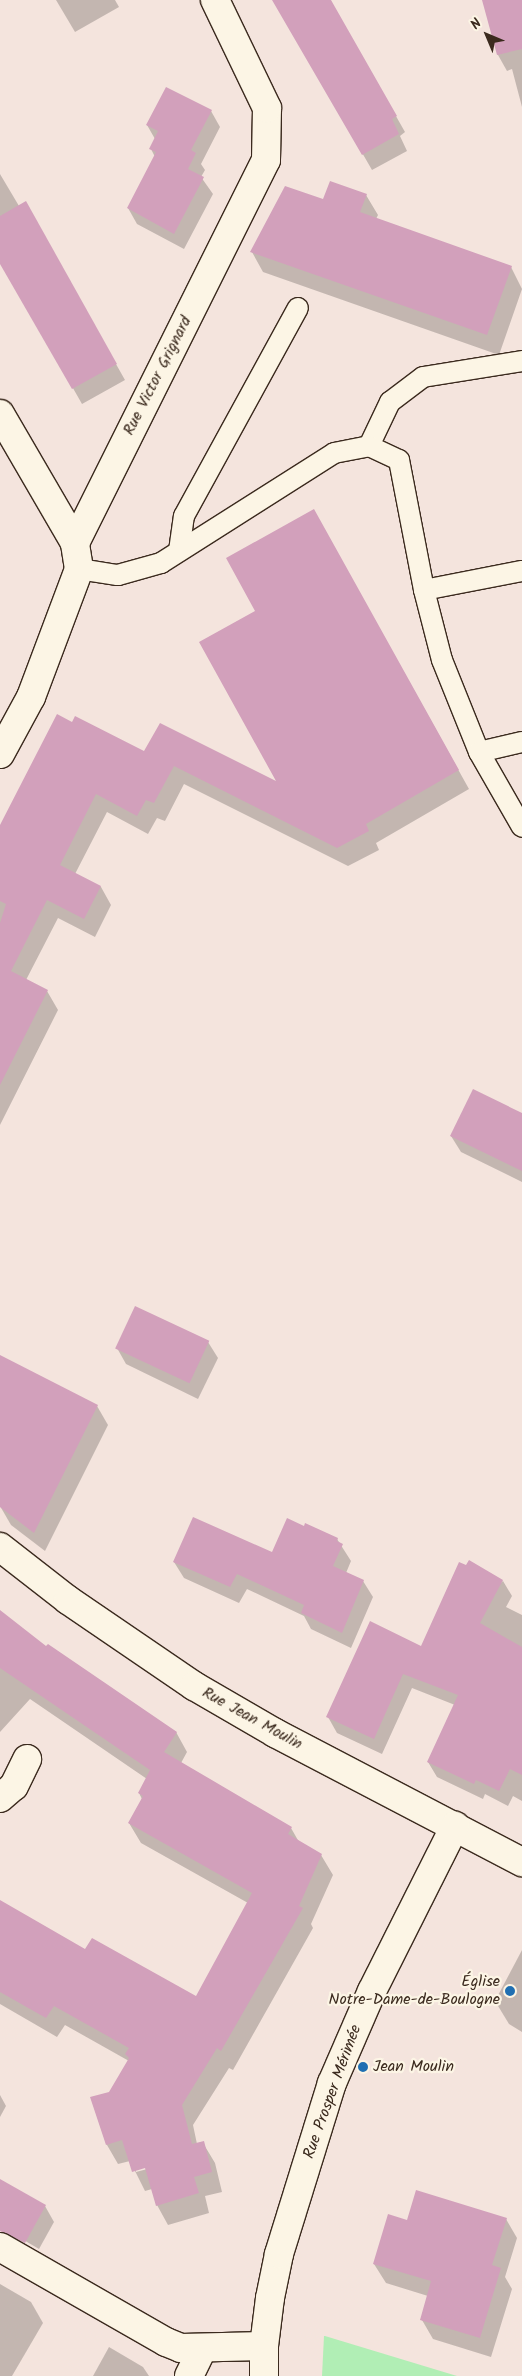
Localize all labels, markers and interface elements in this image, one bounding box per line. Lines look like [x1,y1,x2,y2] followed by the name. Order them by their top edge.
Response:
[462,10,512,60] north arrow
[465,13,487,35] text: N
[120,313,196,439] street label: Rue Victor Grignard
[199,1684,305,1754] street label: Rue Jean Moulin
[329,1972,500,2010] place label: Église Notre-Dame-de-Boulogne
[504,1985,516,1997] marker: Église Notre-Dame-de-Boulogne
[300,2022,366,2162] street label: Rue Prosper Mérimée
[373,2057,454,2077] place label: Jean Moulin
[357,2061,369,2073] marker: Jean Moulin

